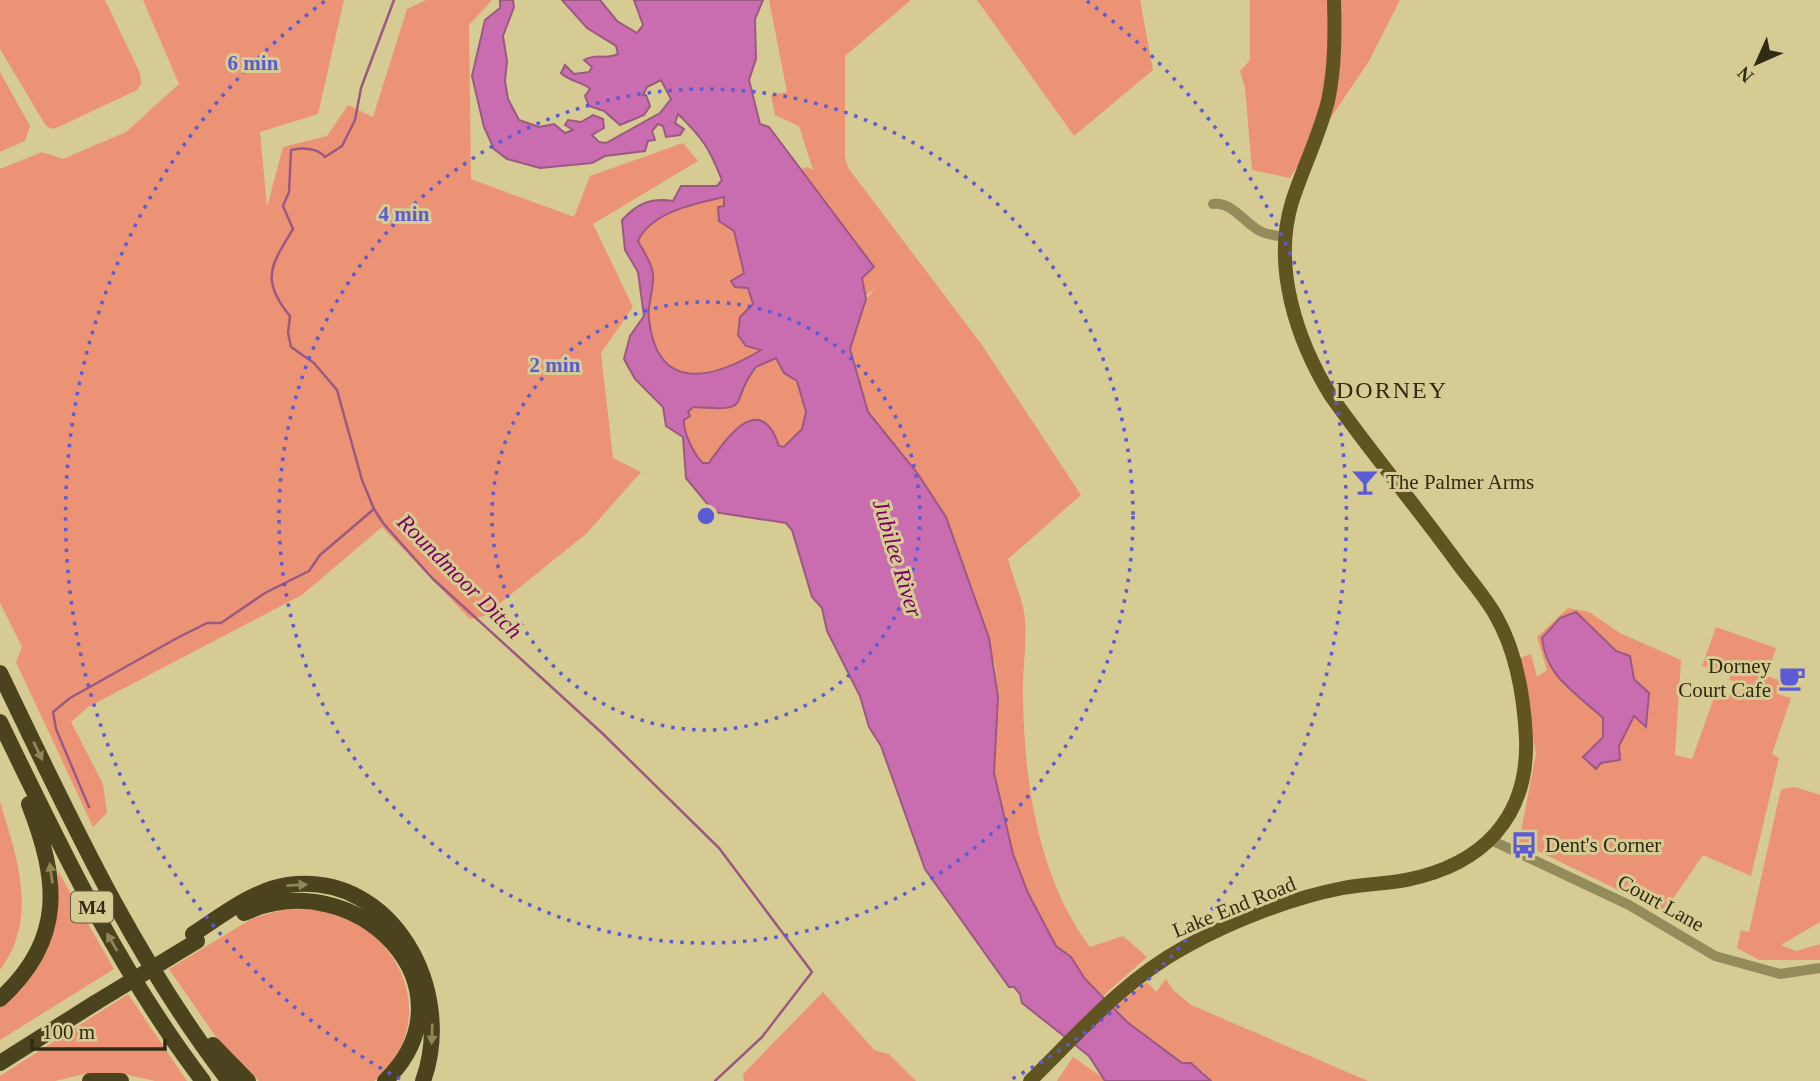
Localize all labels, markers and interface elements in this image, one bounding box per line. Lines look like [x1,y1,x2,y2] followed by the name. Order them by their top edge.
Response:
[1722,28,1792,98] north arrow
[228,51,279,75] text: 6 min
[1733,62,1758,87] text: N
[379,202,430,226] text: 4 min
[530,353,581,377] text: 2 min
[1336,377,1448,403] district label: DORNEY
[1350,467,1380,497] bar icon: The Palmer Arms
[1386,470,1534,494] place label: The Palmer Arms
[868,496,928,621] water label: Jubilee River
[694,504,718,528] centre of rings
[392,508,527,644] water label: Roundmoor Ditch
[1678,654,1771,702] place label: Dorney Court Cafe
[1777,663,1807,693] cafe icon: Dorney Court Cafe
[32,741,43,761] one-way arrow
[1509,830,1539,860] bus stop icon: Dent's Corner
[1545,833,1661,857] place label: Dent's Corner
[45,862,56,884] one-way arrow
[1614,869,1708,937] street label: Court Lane
[1169,871,1300,943] street label: Lake End Road
[287,879,309,890] one-way arrow
[71,892,113,923] road number: M4
[106,932,118,951] one-way arrow
[32,1007,164,1052] scale bar
[42,1020,95,1044] text: 100 m
[426,1024,437,1046] one-way arrow

